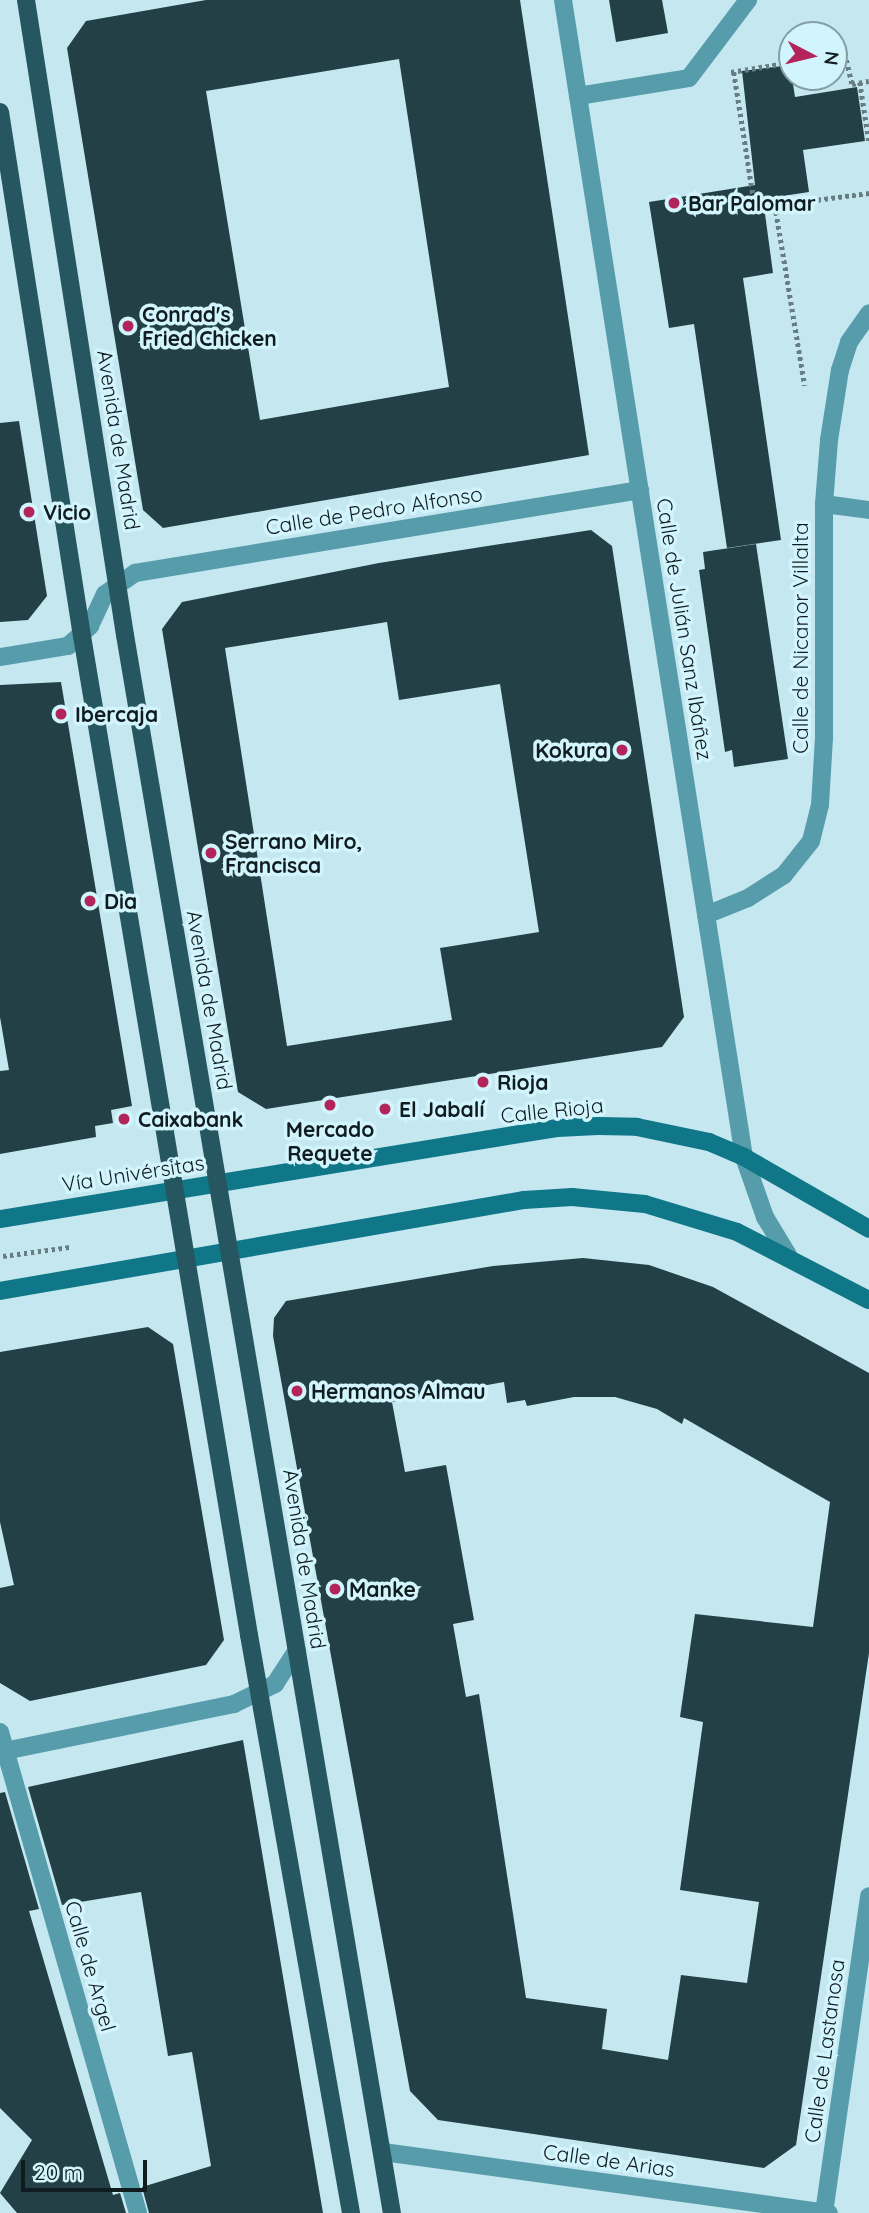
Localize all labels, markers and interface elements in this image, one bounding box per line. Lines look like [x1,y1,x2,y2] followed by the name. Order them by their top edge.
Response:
[778,21,848,91] north arrow
[819,50,845,67] text: N
[688,190,816,216] place label: Bar Palomar
[666,195,682,211] marker: Bar Palomar
[142,301,277,351] place label: Conrad's Fried Chicken
[120,318,136,334] marker: Conrad's Fried Chicken
[92,348,146,532] street label: Avenida de Madrid
[264,480,484,540] street label: Calle de Pedro Alfonso
[652,496,718,762] street label: Calle de Julián Sanz Ibáñez
[43,499,91,525] place label: Vicio
[21,504,37,520] marker: Vicio
[787,522,813,754] street label: Calle de Nicanor Villalta
[75,701,158,727] place label: Ibercaja
[53,706,69,722] marker: Ibercaja
[535,737,608,763] place label: Kokura
[614,742,630,758] marker: Kokura
[225,828,362,878] place label: Serrano Miro, Francisca
[203,845,219,861] marker: Serrano Miro, Francisca
[104,888,137,914] place label: Dia
[82,893,98,909] marker: Dia
[182,908,238,1092] street label: Avenida de Madrid
[497,1069,548,1095] place label: Rioja
[475,1074,491,1090] marker: Rioja
[499,1092,605,1128] street label: Calle Rioja
[399,1096,484,1122] place label: El Jabalí
[322,1097,338,1113] marker: Mercado Requete
[377,1101,393,1117] marker: El Jabalí
[138,1106,244,1132] place label: Caixabank
[116,1111,132,1127] marker: Caixabank
[286,1116,374,1166] place label: Mercado Requete
[60,1149,206,1197] street label: Vía Univérsitas
[311,1378,486,1404] place label: Hermanos Almau
[289,1383,305,1399] marker: Hermanos Almau
[278,1467,332,1651] street label: Avenida de Madrid
[349,1576,416,1602] place label: Manke
[327,1581,343,1597] marker: Manke
[60,1898,122,2034] street label: Calle de Argel
[799,1958,849,2144] street label: Calle de Lastanosa
[542,2138,676,2182] street label: Calle de Arias
[24,2146,150,2190] scale bar
[34,2159,83,2185] text: 20 m

